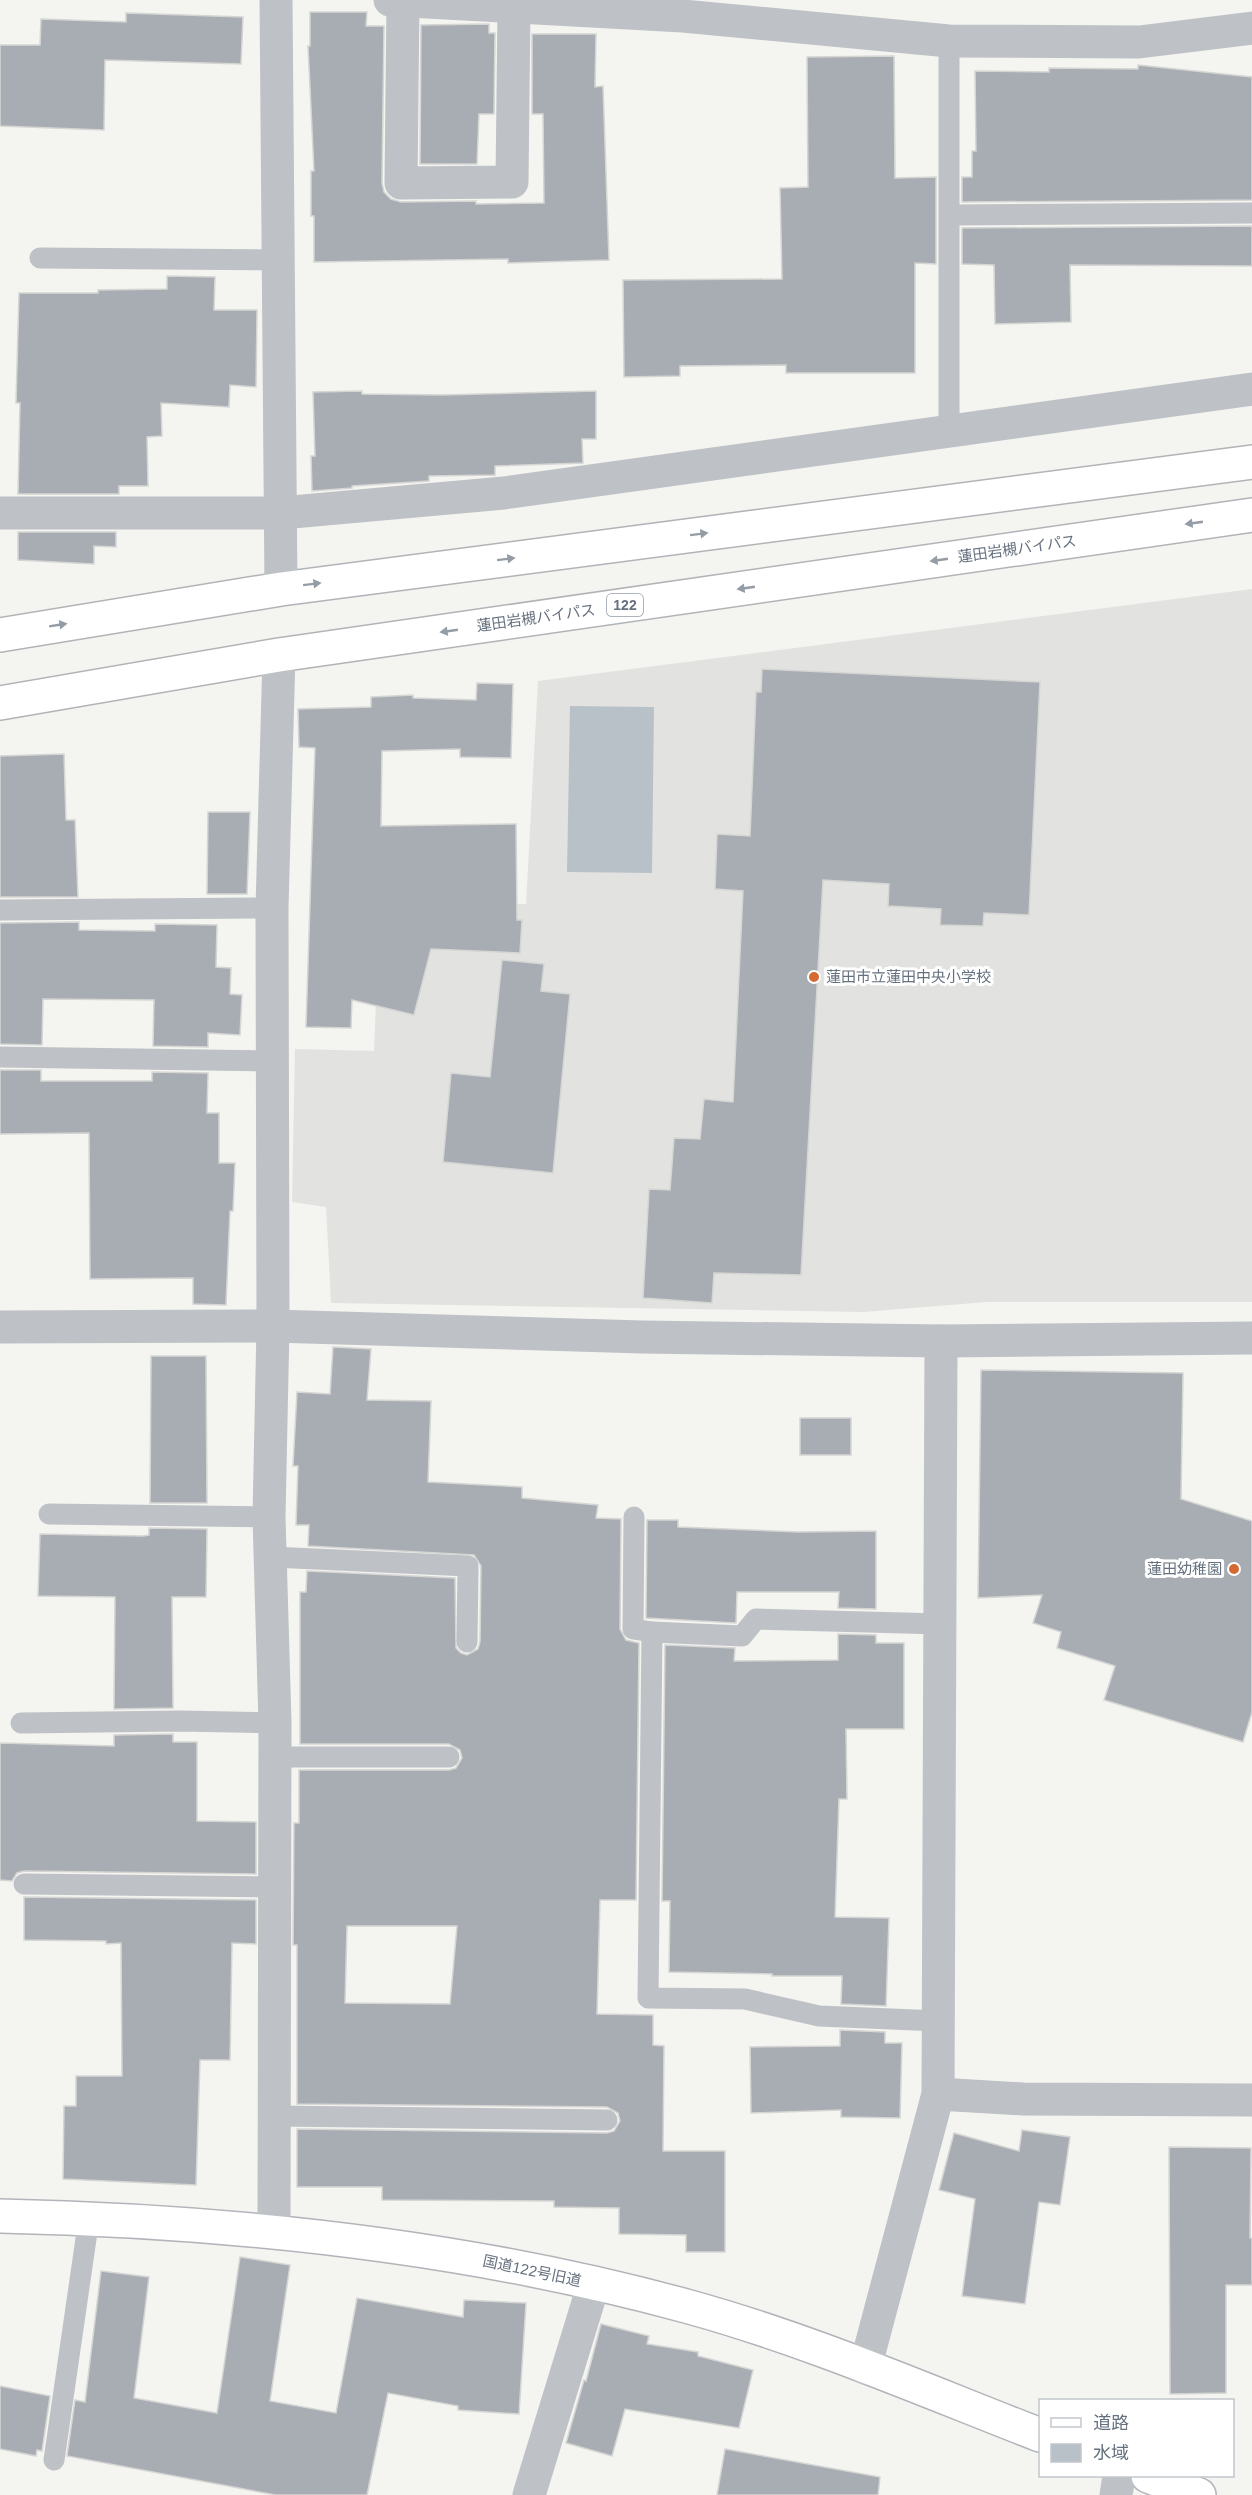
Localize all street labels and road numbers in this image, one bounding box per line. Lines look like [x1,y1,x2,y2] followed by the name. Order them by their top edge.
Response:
[956,532,1077,565] street label: 蓮田岩槻バイパス
[607,594,643,616] road number: 122
[475,601,596,634] street label: 蓮田岩槻バイパス
[481,2252,583,2289] street label: 国道122号旧道

